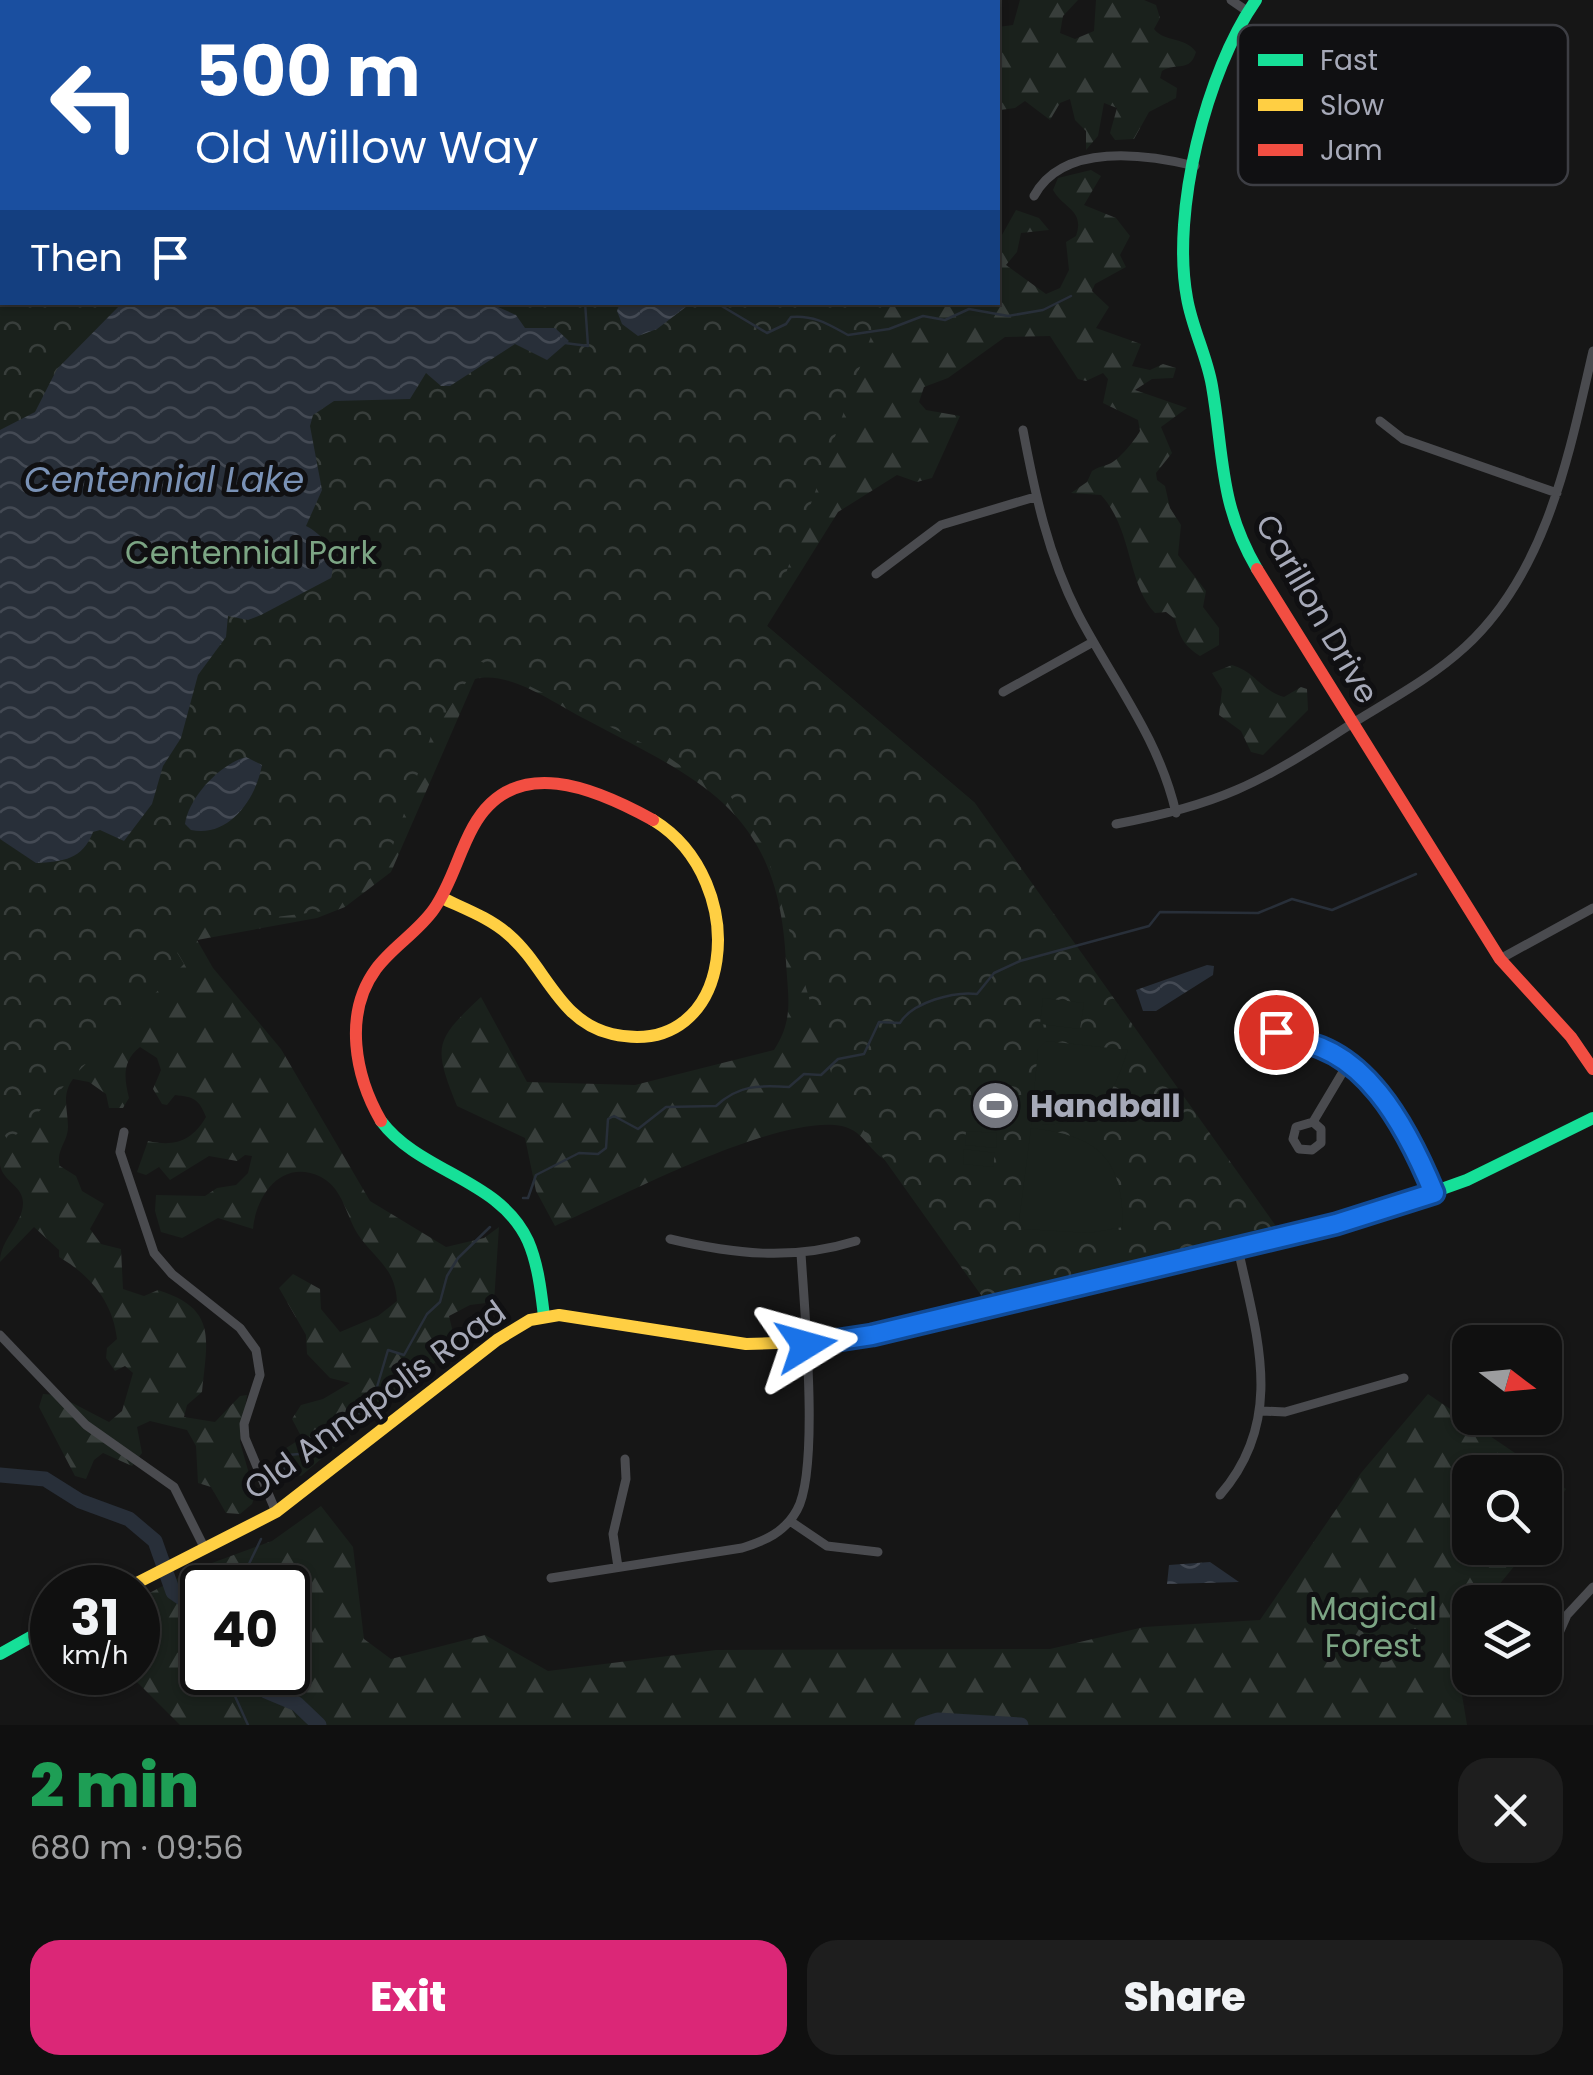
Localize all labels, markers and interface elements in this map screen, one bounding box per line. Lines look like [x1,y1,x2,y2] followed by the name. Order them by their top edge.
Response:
[195,22,421,121] text: 500 m
[1238,25,1568,185] legend
[30,40,160,170] icon: left
[1320,41,1378,80] text: Fast
[1320,86,1384,125] text: Slow
[195,116,538,179] text: Old Willow Way
[1320,131,1383,170] text: Jam
[143,230,198,285] icon: arrive
[30,231,123,284] text: Then
[24,455,304,504] water label: Centennial Lake
[1245,506,1390,712] street label: Carillon Drive
[125,530,378,575] park label: Centennial Park
[1234,990,1319,1075] pin
[1249,1005,1304,1060] icon: arrive
[969,1080,1021,1132] sports icon: Handball
[1030,1083,1181,1128] place label: Handball
[235,1289,515,1510] street label: Old Annapolis Road
[754,1293,858,1397] position arrow
[1452,1325,1562,1435] north arrow
[1452,1325,1562,1695] map controls
[1452,1455,1562,1565] button: search
[180,1565,310,1695] speed limit sign: 40
[70,1582,120,1653] text: 31
[1452,1585,1562,1695] button: layers
[1309,1586,1437,1668] park label: Magical Forest
[62,1638,128,1673] text: km/h
[30,1744,199,1828] text: 2 min
[1458,1758,1563,1863] button: close
[30,1825,243,1870] text: 680 m · 09:56
[30,1940,787,2055] button: Exit
[807,1940,1563,2055] button: Share

